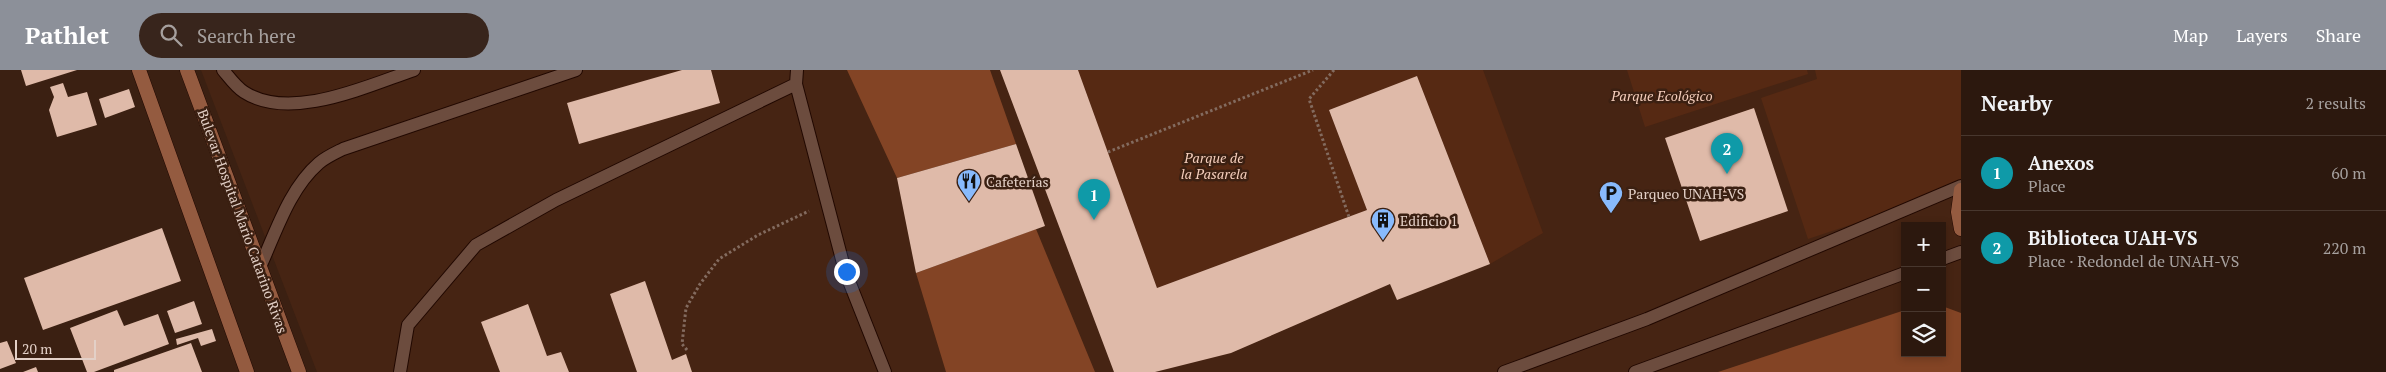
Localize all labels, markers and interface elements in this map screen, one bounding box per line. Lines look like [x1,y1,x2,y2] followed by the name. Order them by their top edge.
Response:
[139,13,489,58] search box
[25,19,109,51] text: Pathlet
[157,21,185,49] icon: search
[197,23,296,48] text: Search here
[2173,23,2208,47] text: Map
[2236,23,2288,47] text: Layers
[2316,23,2361,47] text: Share
[1610,86,1713,105] park label: Parque Ecológico
[1981,89,2052,117] text: Nearby
[2306,92,2366,114] text: 2 results
[193,106,293,336] street label: Bulevar Hospital Mario Catarino Rivas
[1711,133,1743,174] pin: 2
[1181,148,1247,183] park label: Parque de la Pasarela
[2028,150,2094,175] text: Anexos
[1992,162,2002,184] text: 1
[2331,162,2366,184] text: 60 m
[956,168,982,202] restaurant icon: Cafeterías
[986,172,1049,191] place label: Cafeterías
[2028,175,2066,197] text: Place
[1078,179,1110,220] pin: 1
[1598,180,1624,214] parking icon: Parqueo UNAH-VS
[1628,184,1744,203] place label: Parqueo UNAH-VS
[1370,207,1396,241] building icon: Edificio 1
[1400,211,1458,230] place label: Edificio 1
[1901,222,1946,357] map controls
[1901,222,1946,267] button: +
[2028,225,2197,250] text: Biblioteca UAH-VS
[1992,237,2002,259] text: 2
[2323,237,2366,259] text: 220 m
[2028,250,2239,272] text: Place · Redondel de UNAH-VS
[834,259,860,285] your location
[1901,267,1946,312] button: −
[1901,312,1946,357] button: layers
[15,337,96,360] scale bar
[22,339,52,358] text: 20 m

